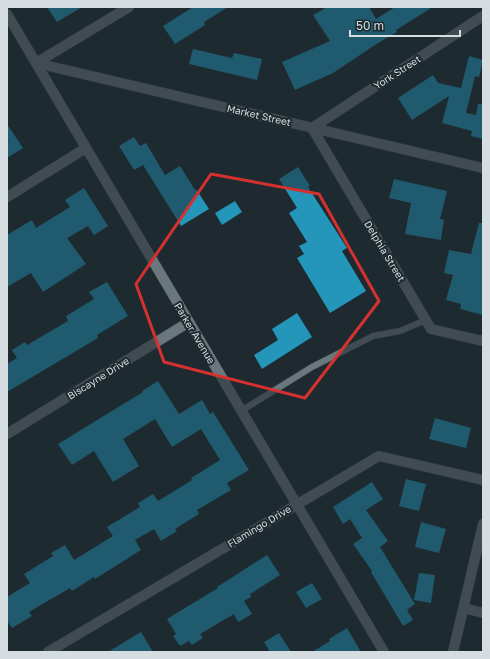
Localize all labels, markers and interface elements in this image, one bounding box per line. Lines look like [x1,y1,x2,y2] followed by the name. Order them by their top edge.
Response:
[350,12,460,38] scale bar
[356,18,384,33] text: 50 m
[371,52,423,92] street label: York Street
[226,102,292,128] street label: Market Street
[362,218,408,284] street label: Delphia Street
[172,300,218,366] street label: Parker Avenue
[65,354,131,402] street label: Biscayne Drive
[225,502,293,550] street label: Flamingo Drive

